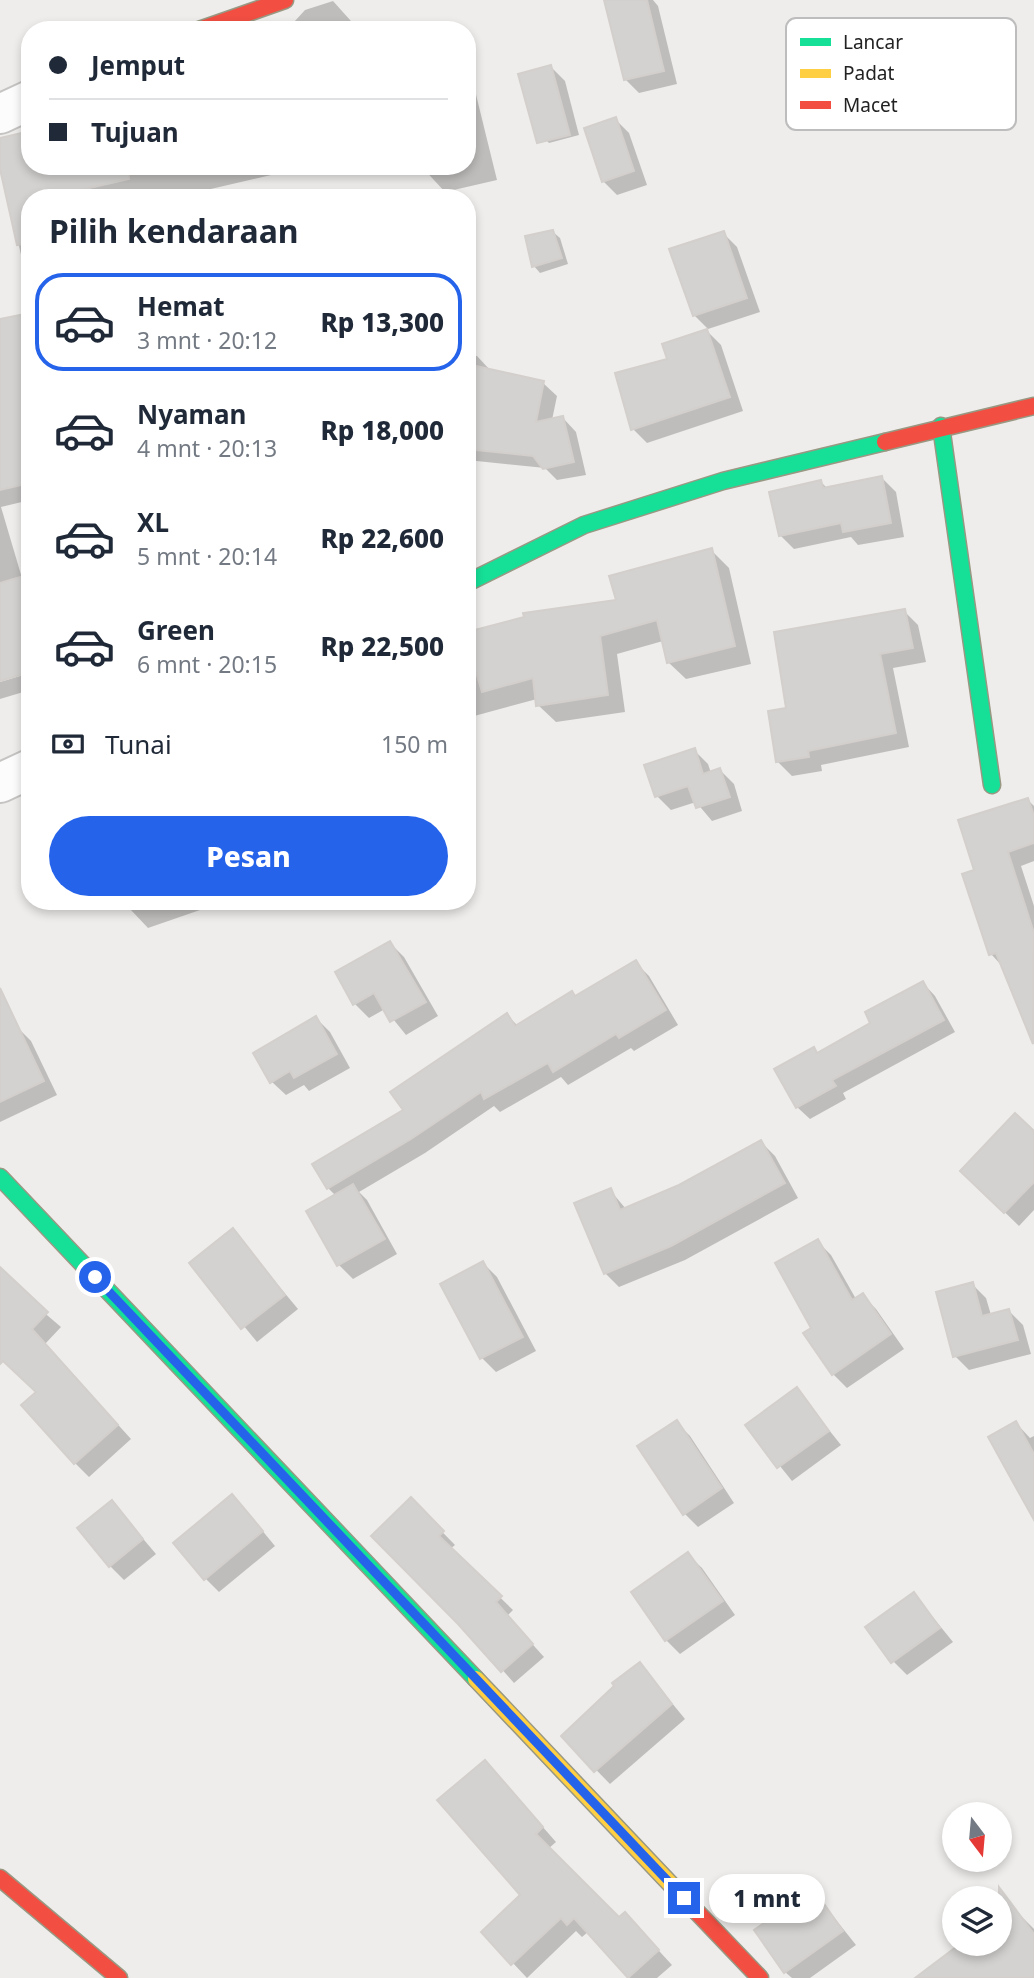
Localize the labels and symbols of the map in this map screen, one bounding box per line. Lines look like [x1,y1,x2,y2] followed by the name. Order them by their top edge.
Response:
[786,18,1016,130] legend
[843,29,903,55] text: Lancar
[843,60,894,86] text: Padat
[843,92,898,118] text: Macet
[79,1261,111,1293] route start
[942,1802,1012,1872] north arrow
[708,1874,824,1923] callout: 1 mnt
[668,1882,700,1914] route end

